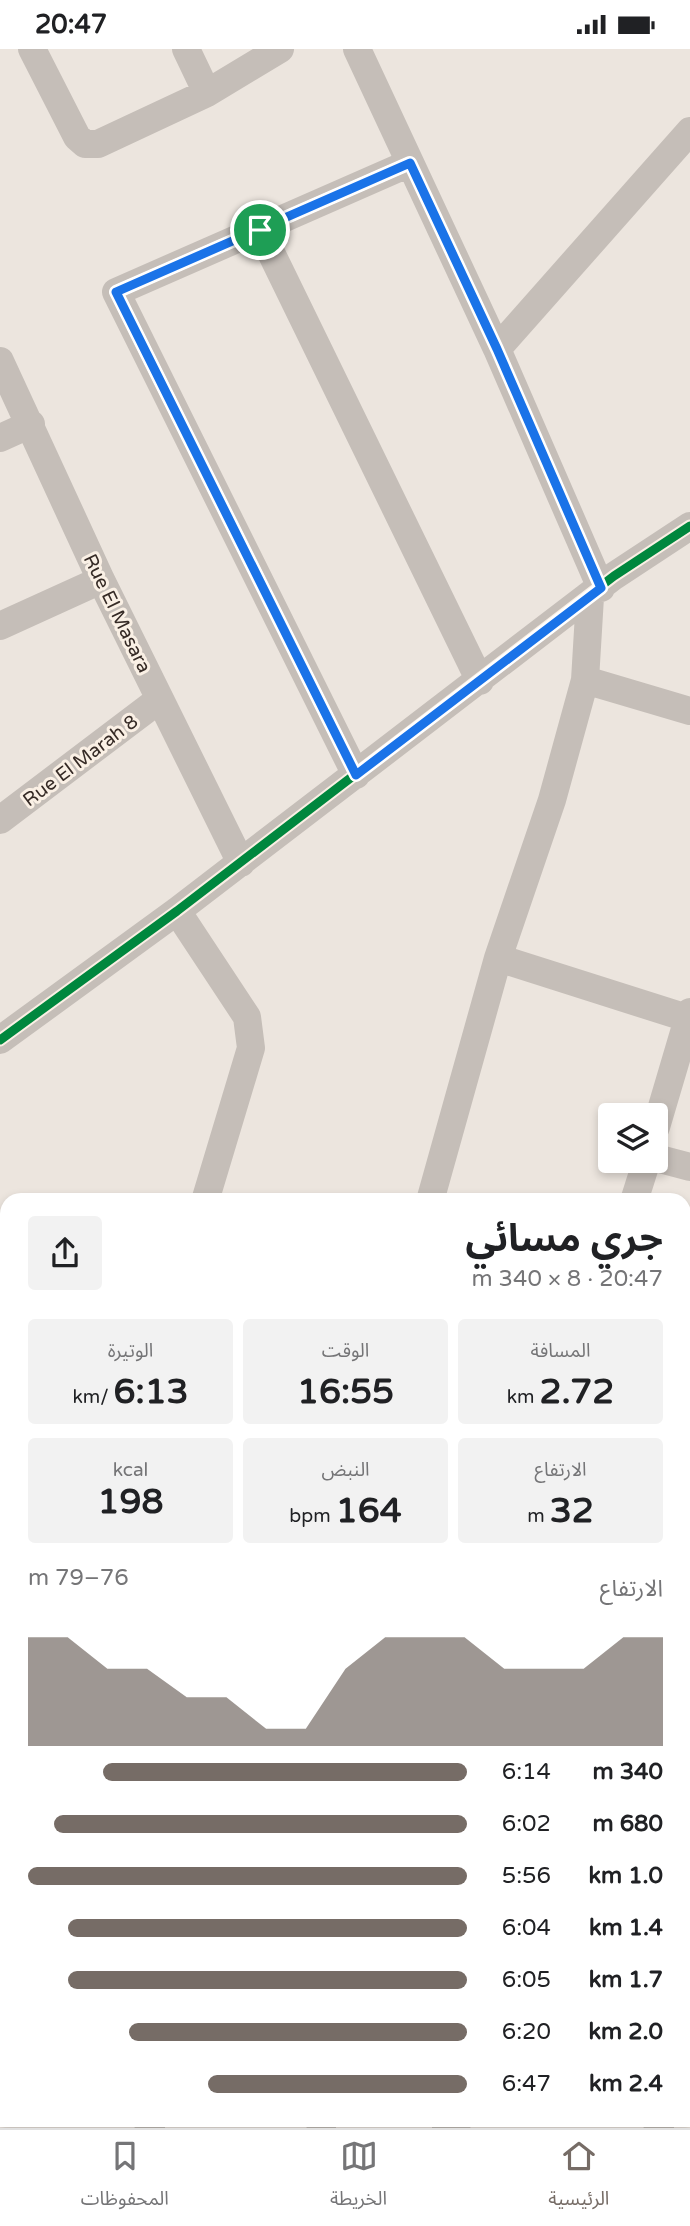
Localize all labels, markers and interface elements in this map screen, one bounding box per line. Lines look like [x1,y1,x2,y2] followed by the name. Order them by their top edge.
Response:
[35,9,107,40] text: 20:47
[230,200,290,260] pin
[241,211,279,249] icon: arrive
[79,550,155,676] street label: Rue El Masara
[19,710,142,811] street label: Rue El Marah 8
[598,1103,668,1173] map controls
[598,1103,668,1173] button: layers
[28,1216,102,1290] button: share
[466,1216,663,1262] text: جري مسائي
[471,1265,663,1293] text: 20:47 · 8 × 340 m
[108,1340,153,1362] text: الوتيرة
[322,1340,369,1362] text: الوقت
[531,1340,590,1362] text: المسافة
[114,1371,189,1413] text: 6:13
[297,1371,394,1413] text: 16:55
[540,1371,614,1413] text: 2.72
[72,1386,114,1408] text: /km
[507,1386,540,1408] text: km
[113,1459,148,1481] text: kcal
[321,1459,370,1481] text: النبض
[534,1459,587,1481] text: الارتفاع
[98,1481,163,1523] text: 198
[336,1490,402,1532] text: 164
[550,1490,594,1532] text: 32
[289,1505,336,1527] text: bpm
[527,1505,550,1527] text: m
[28,1564,129,1592] text: 76–79 m
[600,1575,663,1603] text: الارتفاع
[502,1758,551,1786] text: 6:14
[593,1758,663,1786] text: 340 m
[502,1810,551,1838] text: 6:02
[593,1810,663,1838] text: 680 m
[502,1862,551,1890] text: 5:56
[588,1862,663,1890] text: 1.0 km
[502,1914,551,1942] text: 6:04
[589,1914,663,1942] text: 1.4 km
[502,1966,551,1994] text: 6:05
[589,1966,663,1994] text: 1.7 km
[502,2018,551,2046] text: 6:20
[588,2018,663,2046] text: 2.0 km
[502,2070,551,2098] text: 6:47
[589,2070,663,2098] text: 2.4 km
[81,2137,169,2219] tab: المحفوظات
[330,2137,387,2219] tab: الخريطة
[548,2137,609,2219] tab: الرئيسية

